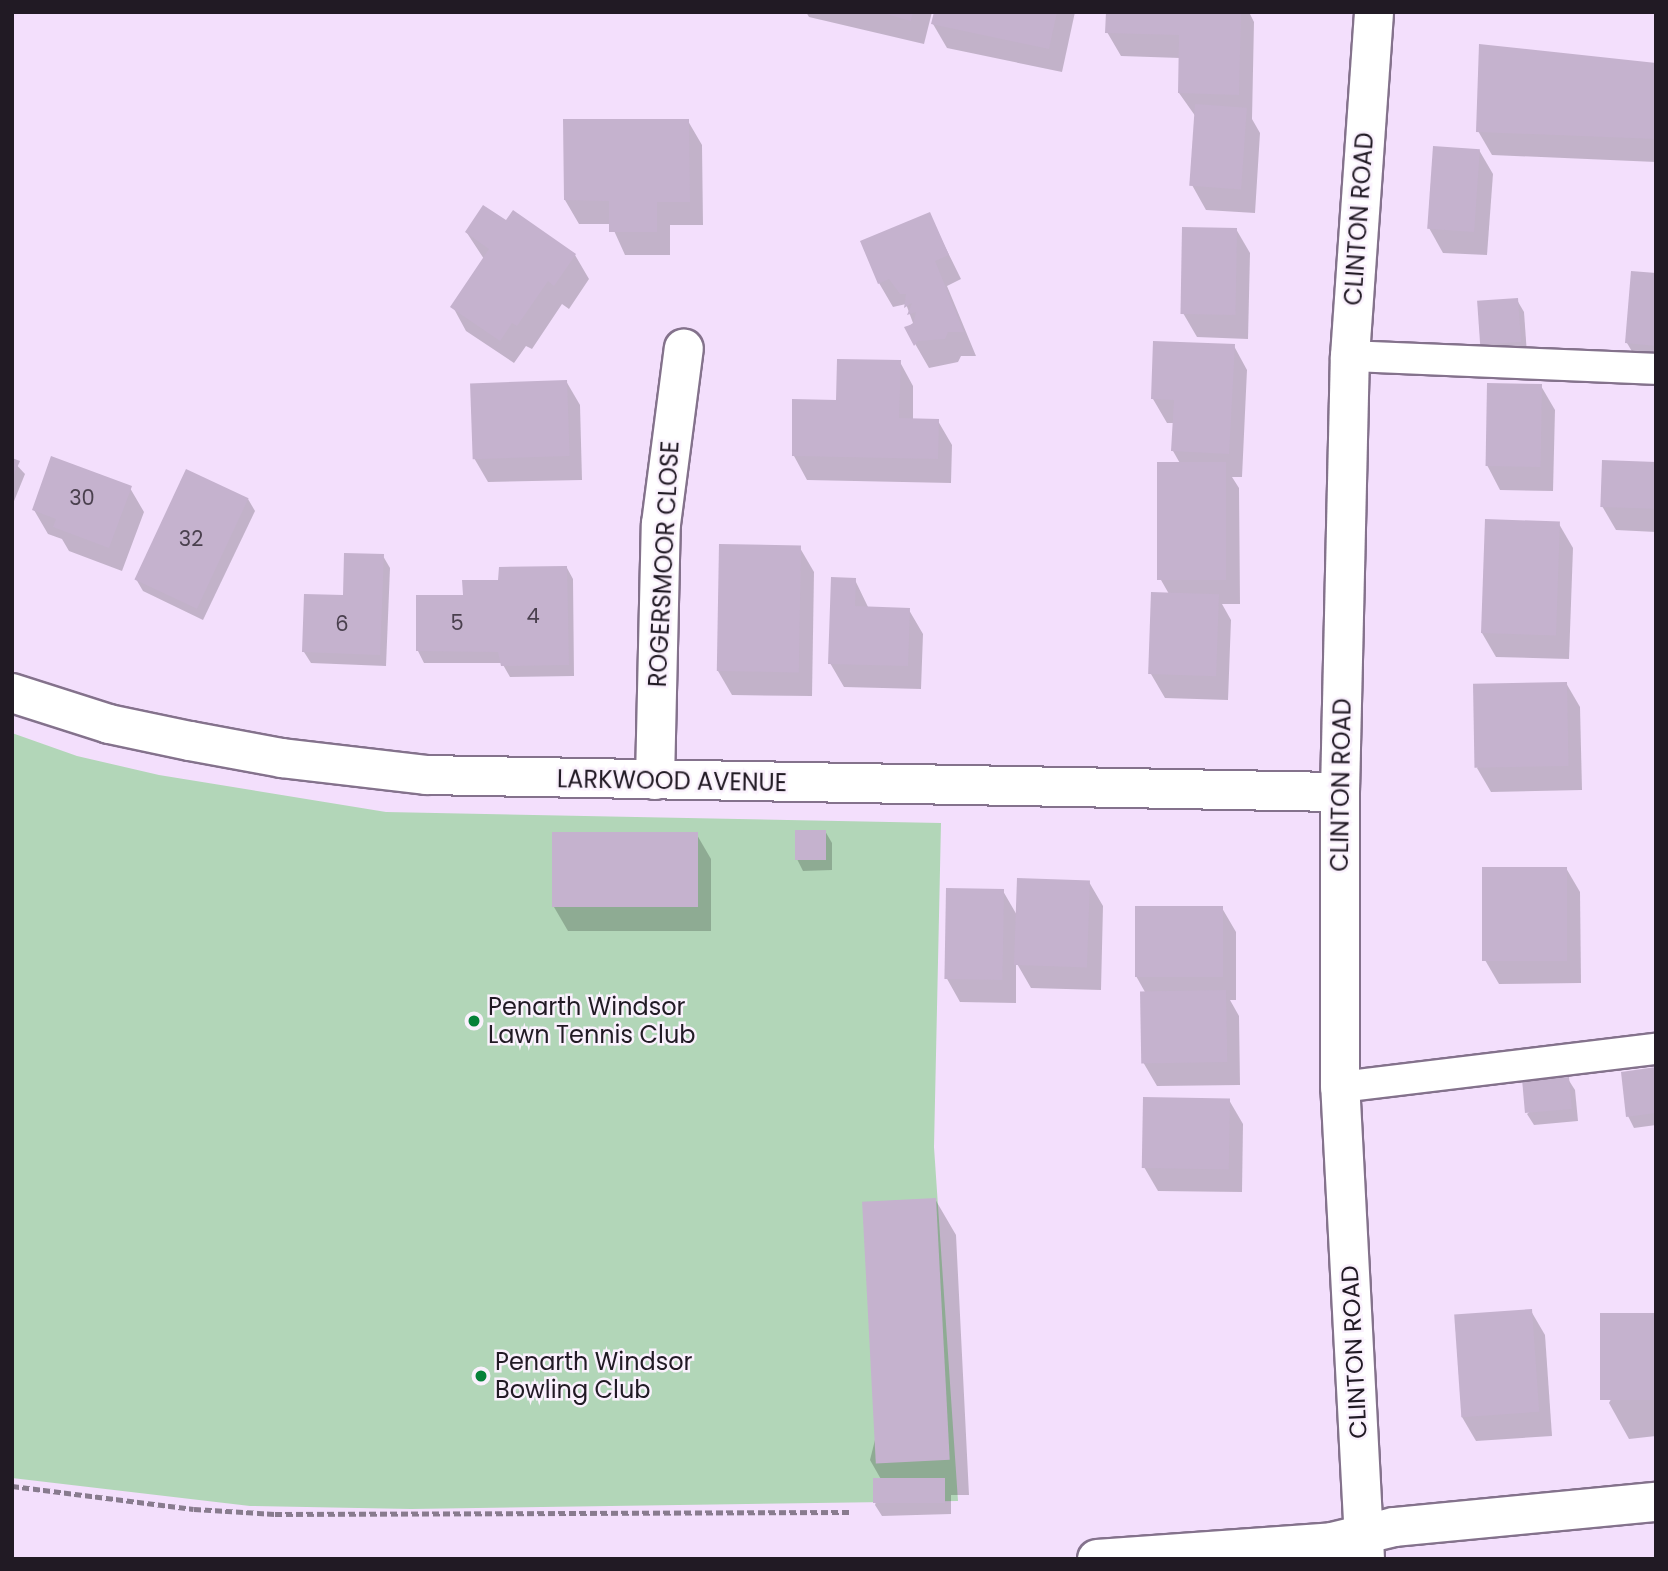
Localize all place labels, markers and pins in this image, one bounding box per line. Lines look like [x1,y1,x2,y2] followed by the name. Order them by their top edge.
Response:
[488,993,695,1049] place label: Penarth Windsor Lawn Tennis Club
[466,1013,482,1029] marker: Penarth Windsor Lawn Tennis Club
[495,1348,693,1404] place label: Penarth Windsor Bowling Club
[473,1368,489,1384] marker: Penarth Windsor Bowling Club

